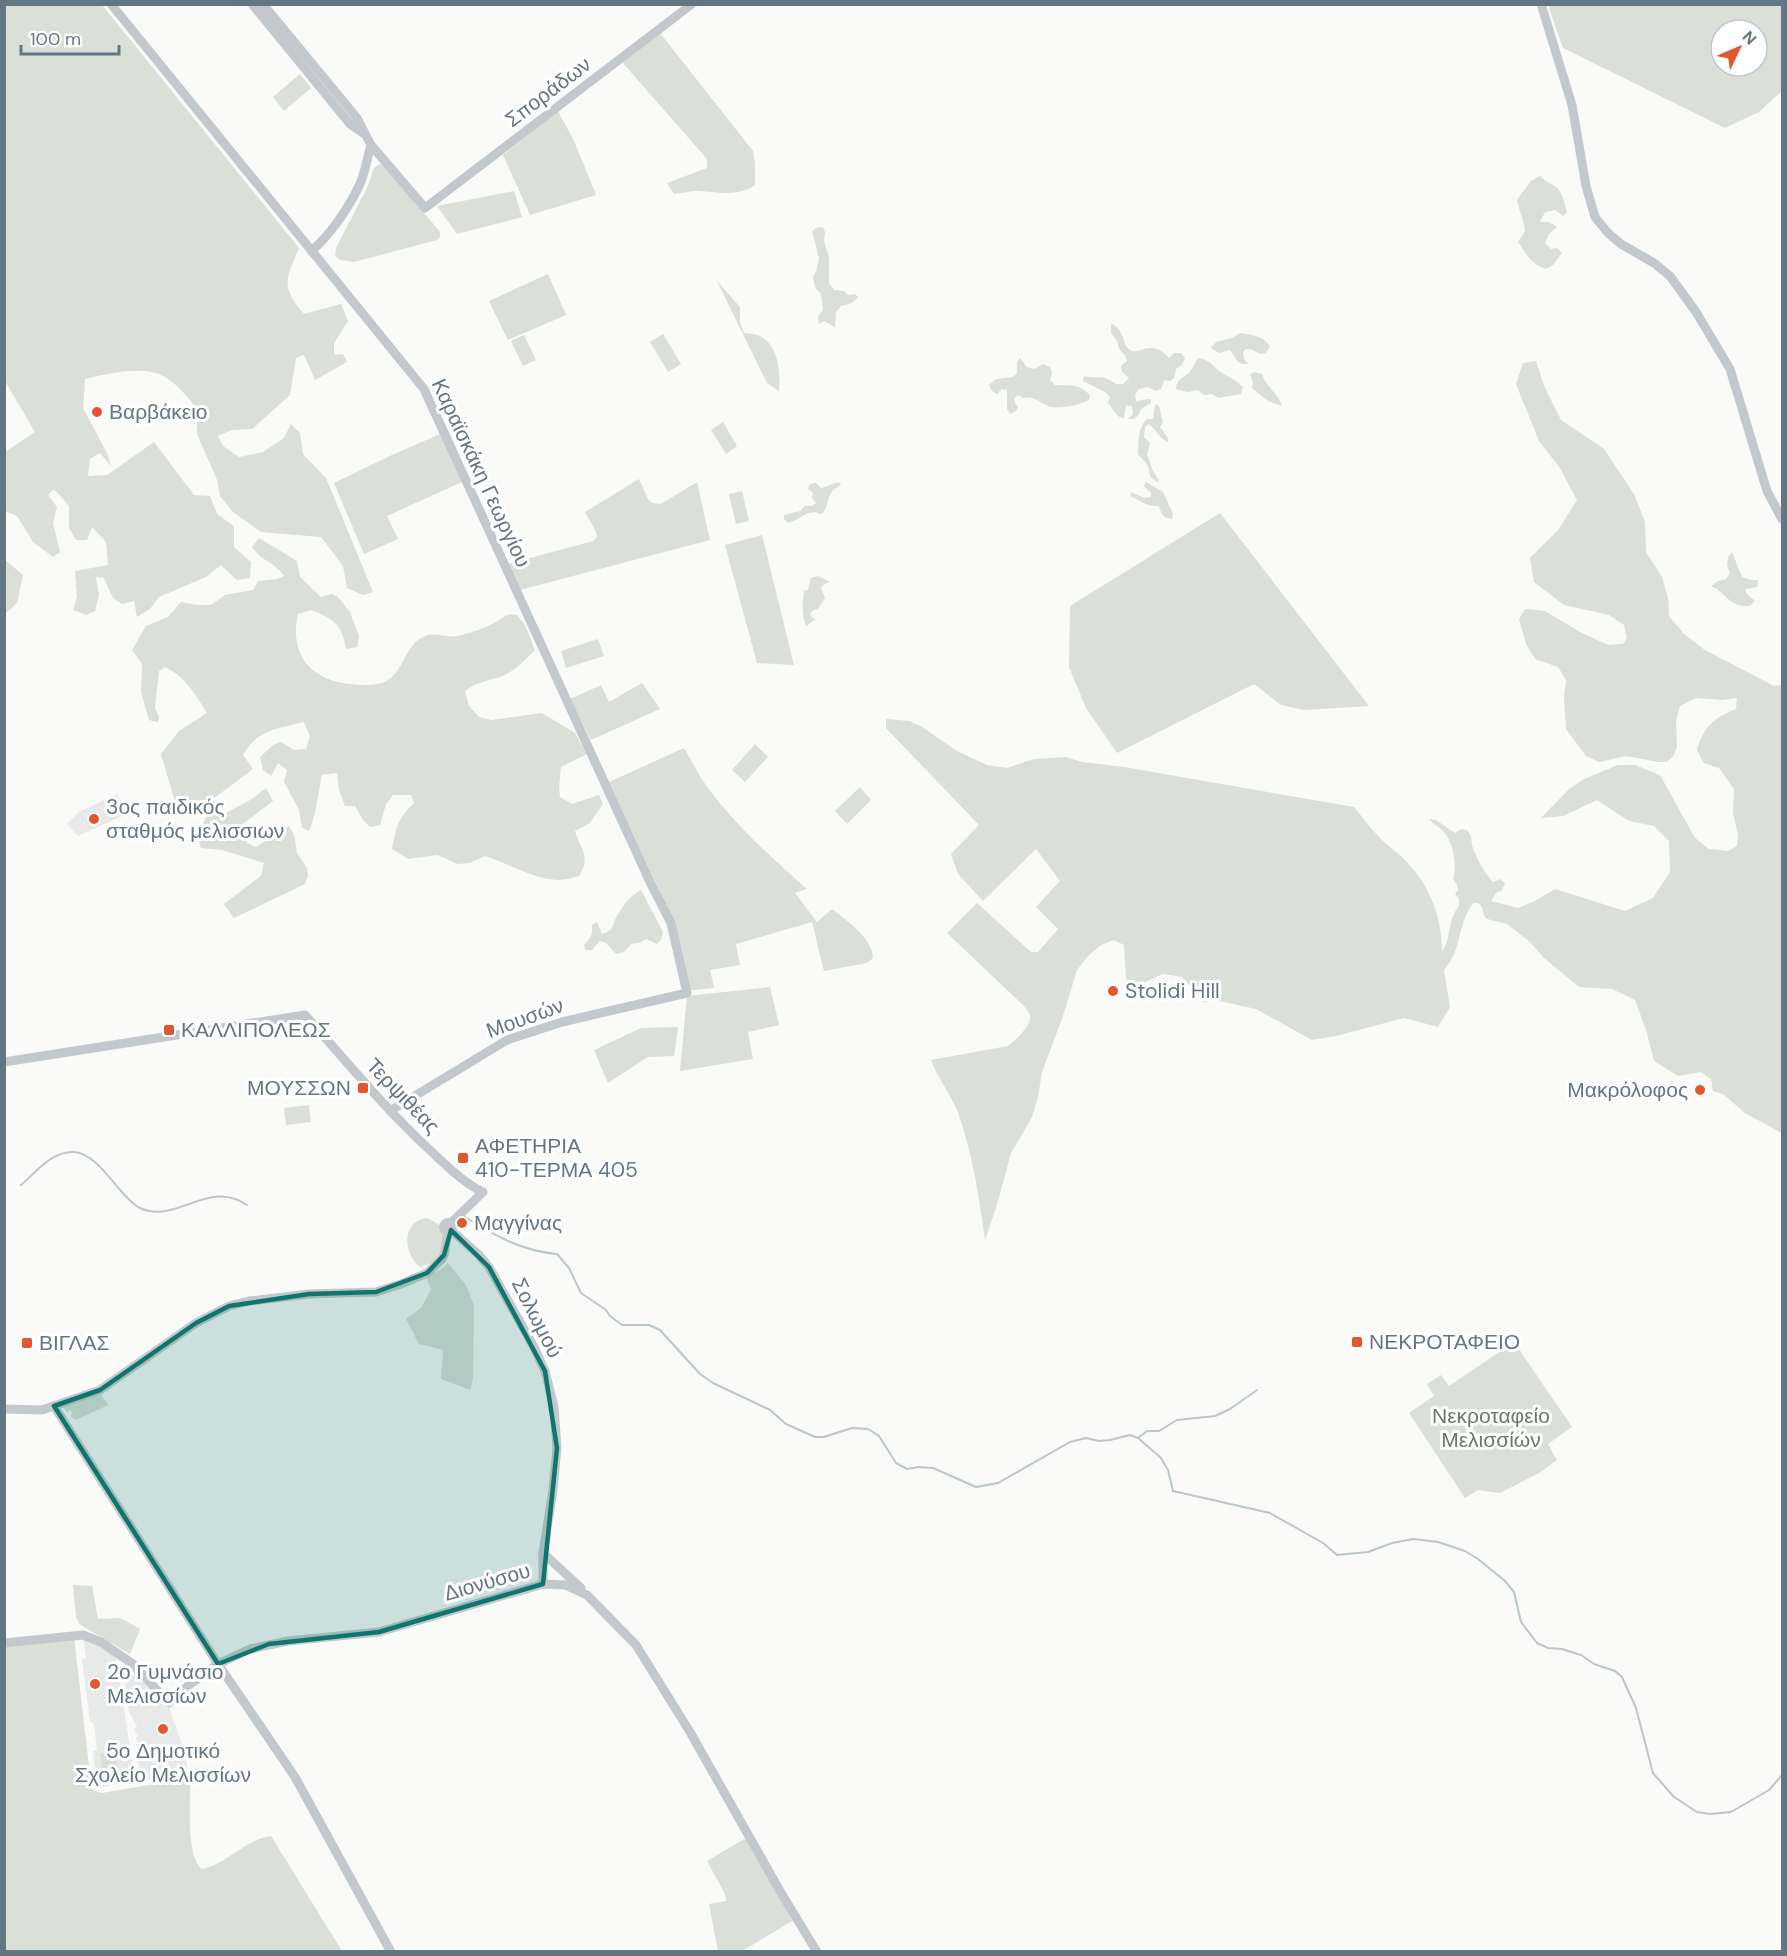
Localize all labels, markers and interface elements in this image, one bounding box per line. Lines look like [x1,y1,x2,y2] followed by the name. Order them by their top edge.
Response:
[21,18,118,56] scale bar
[1709,18,1769,78] north arrow
[1738,26,1761,49] text: N
[30,27,81,51] text: 100 m
[499,50,597,134] street label: Σποράδων
[425,374,537,572] street label: Καραϊσκάκη Γεωργίου
[109,398,208,426] place label: Βαρβάκειο
[90,405,104,419] marker: Βαρβάκειο
[106,793,284,845] place label: 3ος παιδικός σταθμός μελισσιων
[87,812,101,826] marker: 3ος παιδικός σταθμός μελισσιων
[1125,977,1220,1005] place label: Stolidi Hill
[1106,984,1120,998] marker: Stolidi Hill
[482,991,568,1045] street label: Μουσών
[181,1016,331,1044] place label: ΚΑΛΛΙΠΟΛΕΩΣ
[162,1023,176,1037] marker: ΚΑΛΛΙΠΟΛΕΩΣ
[360,1052,446,1140] street label: Τερψιθέας
[247,1074,351,1102] place label: ΜΟΥΣΣΩΝ
[1567,1076,1688,1104] place label: Μακρόλοφος
[356,1081,370,1095] marker: ΜΟΥΣΣΩΝ
[1693,1083,1707,1097] marker: Μακρόλοφος
[475,1132,638,1184] place label: ΑΦΕΤΗΡΙΑ 410-ΤΕΡΜΑ 405
[456,1151,470,1165] marker: ΑΦΕΤΗΡΙΑ 410-ΤΕΡΜΑ 405
[474,1209,562,1237] place label: Μαγγίνας
[455,1216,469,1230] marker: Μαγγίνας
[505,1273,569,1363] street label: Σολωμού
[1369,1328,1520,1356] place label: ΝΕΚΡΟΤΑΦΕΙΟ
[39,1329,110,1357] place label: ΒΙΓΛΑΣ
[1350,1335,1364,1349] marker: ΝΕΚΡΟΤΑΦΕΙΟ
[20,1336,34,1350] marker: ΒΙΓΛΑΣ
[1432,1402,1550,1454] park label: Νεκροταφείο Μελισσίών
[441,1556,533,1608] street label: Διονύσου
[107,1658,223,1710] place label: 2ο Γυμνάσιο Μελισσίων
[88,1677,102,1691] marker: 2ο Γυμνάσιο Μελισσίων
[156,1722,170,1736] marker: 5ο Δημοτικό Σχολείο Μελισσίων
[75,1737,251,1789] place label: 5ο Δημοτικό Σχολείο Μελισσίων

